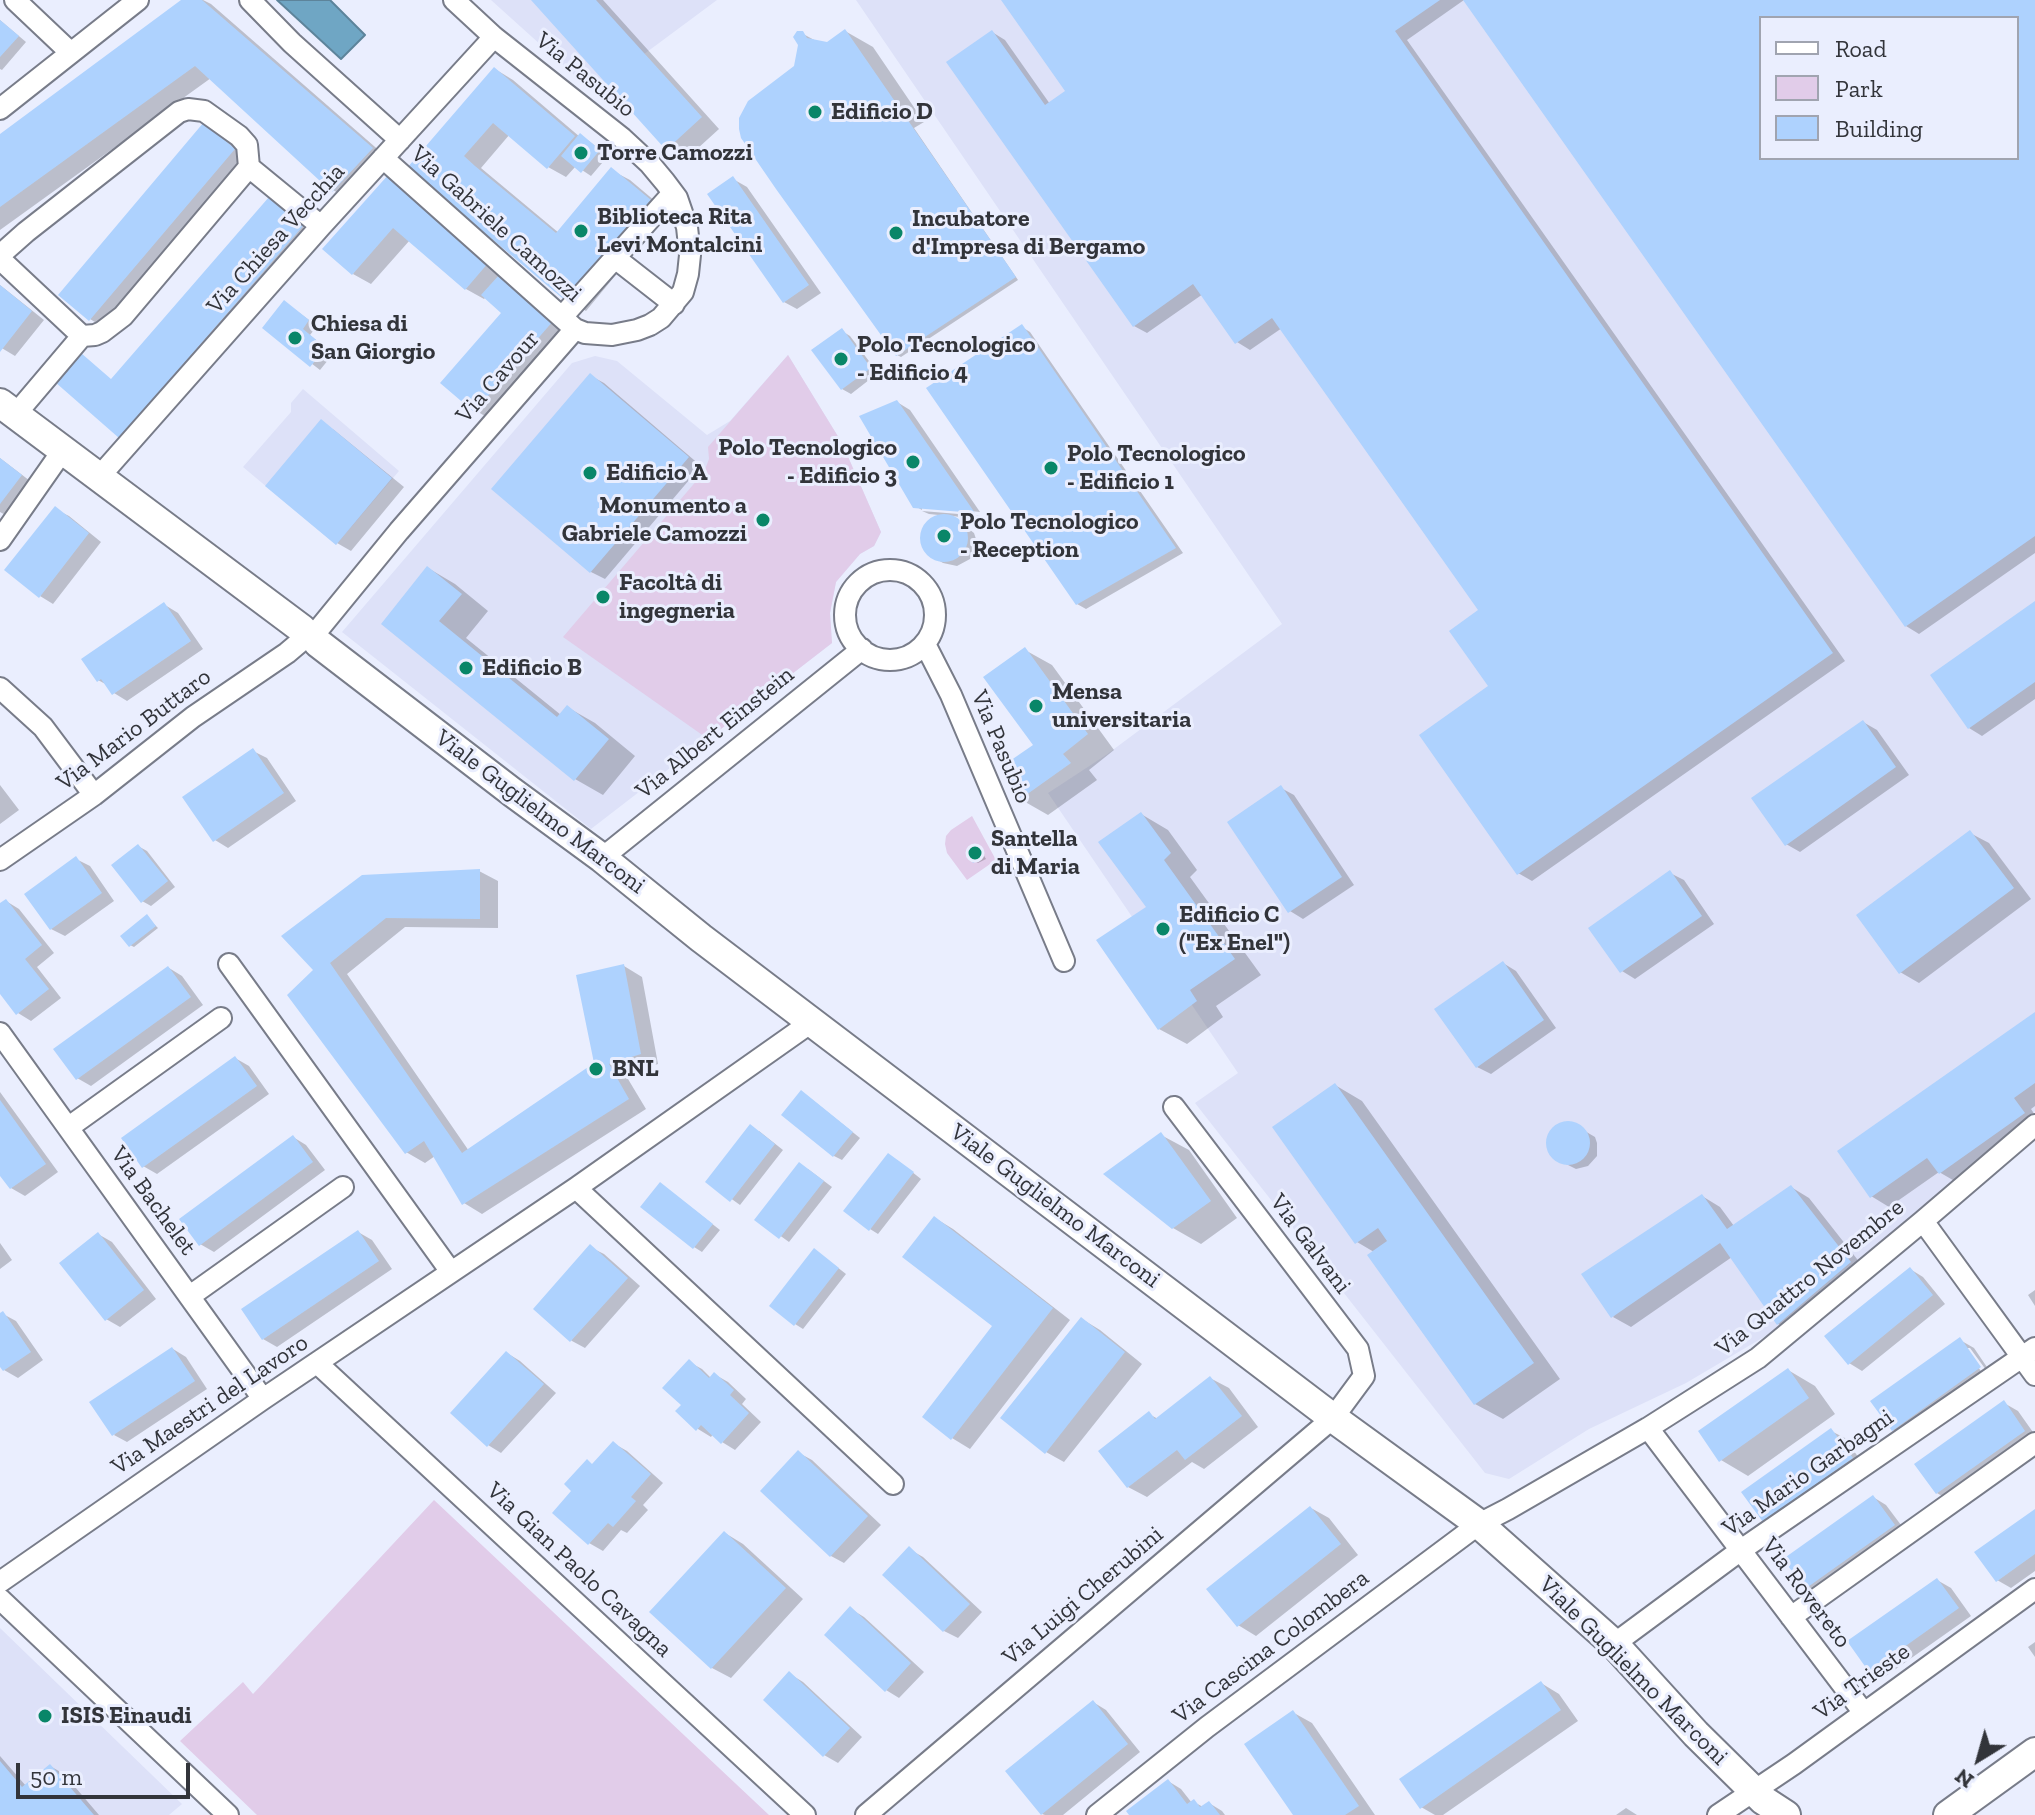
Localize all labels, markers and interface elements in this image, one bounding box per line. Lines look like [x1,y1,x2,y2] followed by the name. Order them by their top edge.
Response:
[1759,16,2019,160] legend
[529,26,641,124] street label: Via Pasubio
[1835,34,1887,63] text: Road
[1835,74,1883,103] text: Park
[831,98,933,126] place label: Edificio D
[806,103,824,121] marker: Edificio D
[1835,114,1923,143] text: Building
[597,139,753,167] place label: Torre Camozzi
[405,140,587,308] street label: Via Gabriele Camozzi
[572,144,590,162] marker: Torre Camozzi
[201,158,351,320] street label: Via Chiesa Vecchia
[597,203,762,259] place label: Biblioteca Rita Levi Montalcini
[912,205,1145,261] place label: Incubatore d'Impresa di Bergamo
[572,222,590,240] marker: Biblioteca Rita Levi Montalcini
[887,224,905,242] marker: Incubatore d'Impresa di Bergamo
[311,310,435,366] place label: Chiesa di San Giorgio
[450,325,546,429] street label: Via Cavour
[286,329,304,347] marker: Chiesa di San Giorgio
[857,331,1036,387] place label: Polo Tecnologico - Edificio 4
[832,350,850,368] marker: Polo Tecnologico - Edificio 4
[718,434,897,490] place label: Polo Tecnologico - Edificio 3
[1067,440,1246,496] place label: Polo Tecnologico - Edificio 1
[904,453,922,471] marker: Polo Tecnologico - Edificio 3
[606,459,707,487] place label: Edificio A
[1042,459,1060,477] marker: Polo Tecnologico - Edificio 1
[581,464,599,482] marker: Edificio A
[562,492,747,548] place label: Monumento a Gabriele Camozzi
[960,508,1139,564] place label: Polo Tecnologico - Reception
[754,511,772,529] marker: Monumento a Gabriele Camozzi
[935,527,953,545] marker: Polo Tecnologico - Reception
[619,569,735,625] place label: Facoltà di ingegneria
[594,588,612,606] marker: Facoltà di ingegneria
[482,654,582,682] place label: Edificio B
[457,659,475,677] marker: Edificio B
[630,660,800,806] street label: Via Albert Einstein
[51,663,217,797] street label: Via Mario Buttaro
[1052,678,1191,734] place label: Mensa universitaria
[964,686,1038,808] street label: Via Pasubio
[1027,697,1045,715] marker: Mensa universitaria
[429,724,651,900] street label: Viale Guglielmo Marconi
[991,825,1080,881] place label: Santella di Maria
[966,844,984,862] marker: Santella di Maria
[1179,901,1290,957] place label: Edificio C ("Ex Enel")
[1154,920,1172,938] marker: Edificio C ("Ex Enel")
[612,1055,659,1083] place label: BNL
[587,1060,605,1078] marker: BNL
[944,1118,1166,1294] street label: Viale Guglielmo Marconi
[104,1141,202,1261] street label: Via Bachelet
[1263,1188,1357,1300] street label: Via Galvani
[1710,1193,1910,1363] street label: Via Quattro Novembre
[106,1328,314,1482] street label: Via Maestri del Lavoro
[1717,1403,1899,1543] street label: Via Mario Garbagni
[480,1476,678,1664] street label: Via Gian Paolo Cavagna
[997,1520,1169,1672] street label: Via Luigi Cherubini
[1755,1532,1857,1654] street label: Via Rovereto
[1167,1564,1375,1730] street label: Via Cascina Colombera
[1533,1571,1733,1771] street label: Viale Guglielmo Marconi
[1808,1637,1916,1727] street label: Via Trieste
[61,1702,192,1730] place label: ISIS Einaudi
[36,1707,54,1725] marker: ISIS Einaudi
[1939,1719,2019,1799] north arrow
[20,1747,194,1797] scale bar
[30,1762,82,1791] text: 50 m
[1949,1763,1979,1794] text: N

